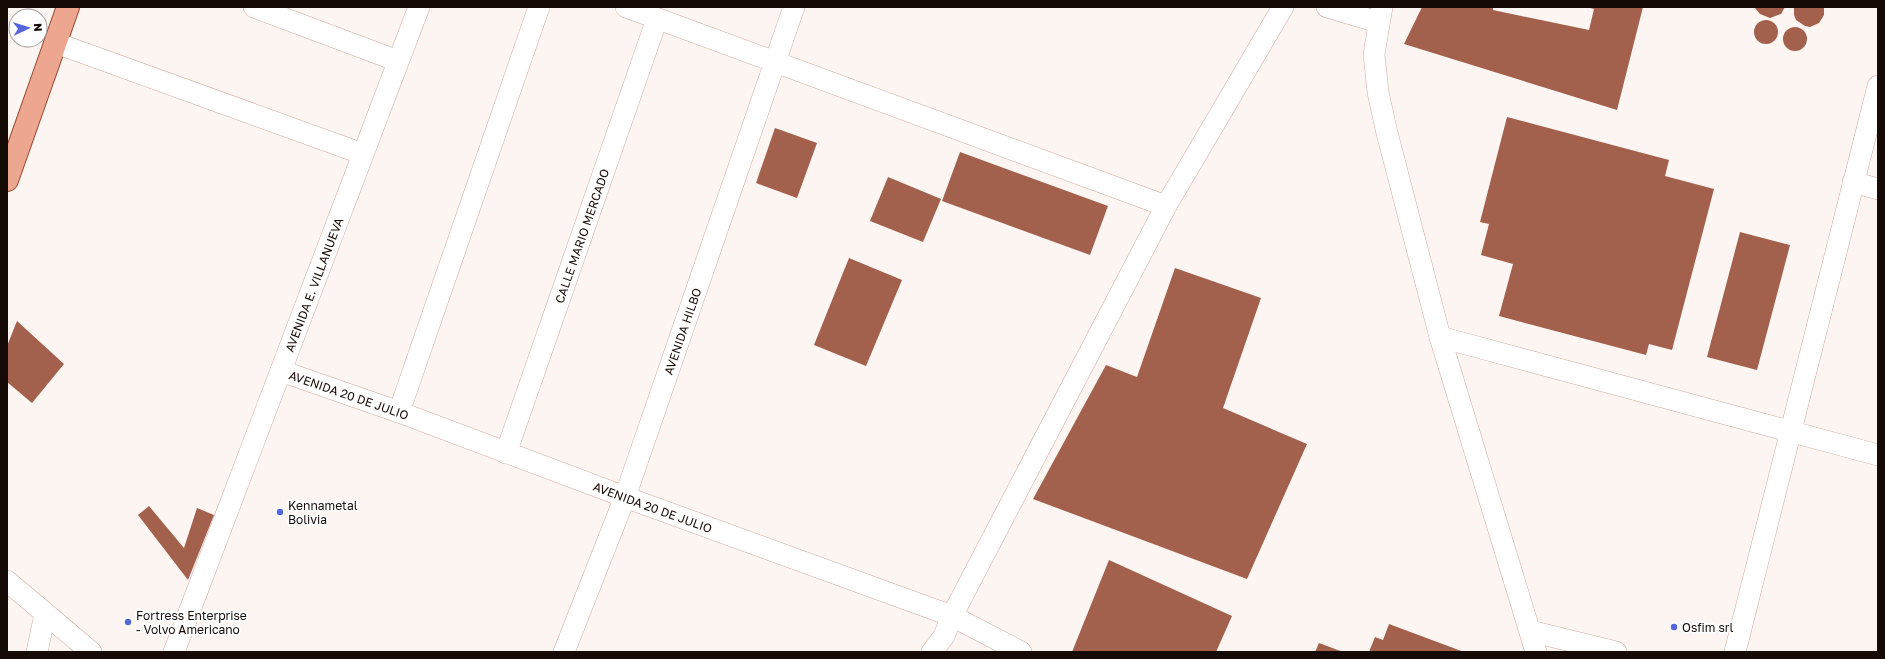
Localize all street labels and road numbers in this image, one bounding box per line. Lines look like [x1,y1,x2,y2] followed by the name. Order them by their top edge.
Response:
[551,166,612,305] street label: CALLE MARIO MERCADO
[281,215,346,354] street label: AVENIDA E. VILLANUEVA
[660,286,704,377] street label: AVENIDA HILBO
[287,367,411,423] street label: AVENIDA 20 DE JULIO
[591,478,715,536] street label: AVENIDA 20 DE JULIO

